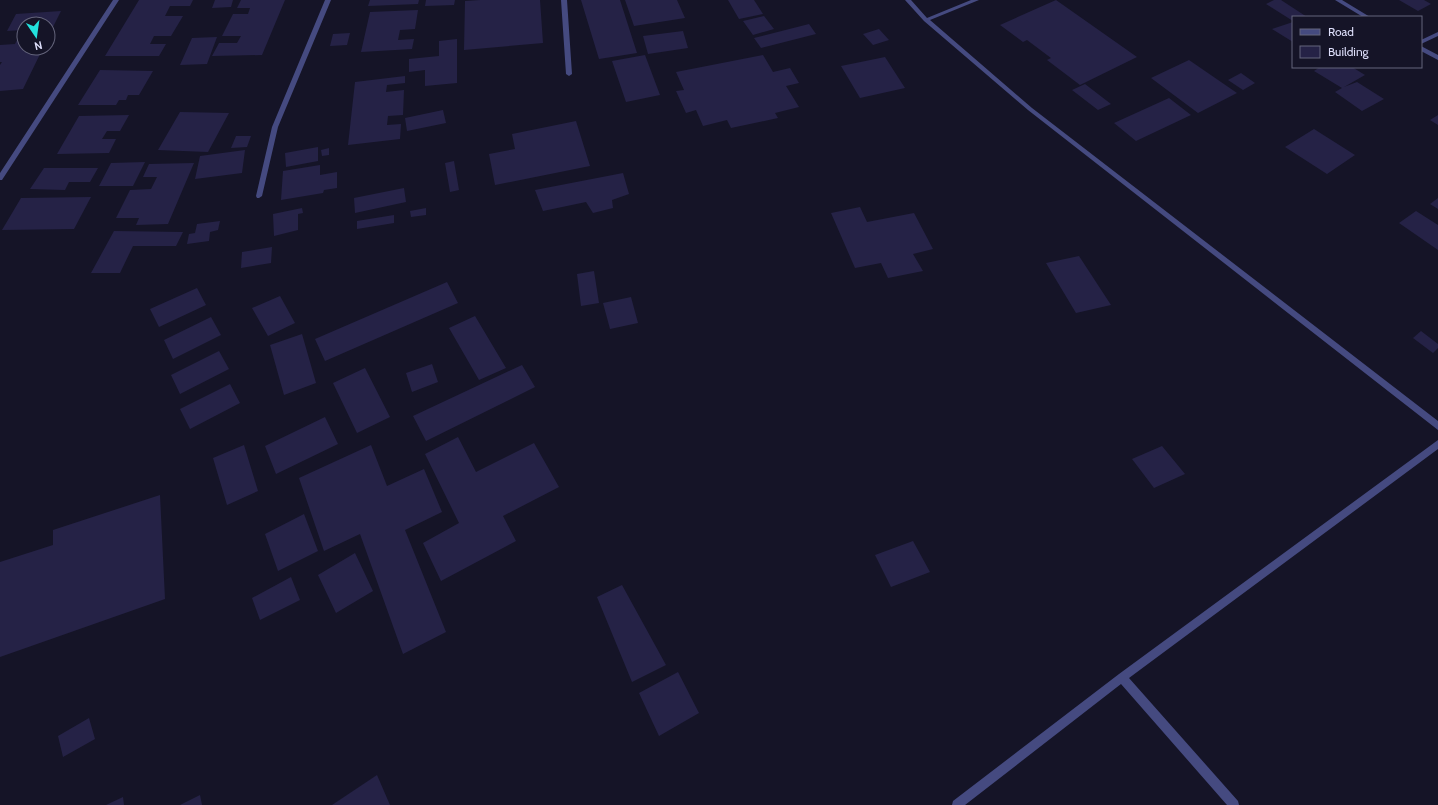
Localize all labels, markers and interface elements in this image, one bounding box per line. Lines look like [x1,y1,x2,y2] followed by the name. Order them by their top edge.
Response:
[16,16,56,56] north arrow
[1292,16,1422,68] legend
[1328,24,1354,39] text: Road
[33,38,44,53] text: N
[1328,44,1370,59] text: Building

